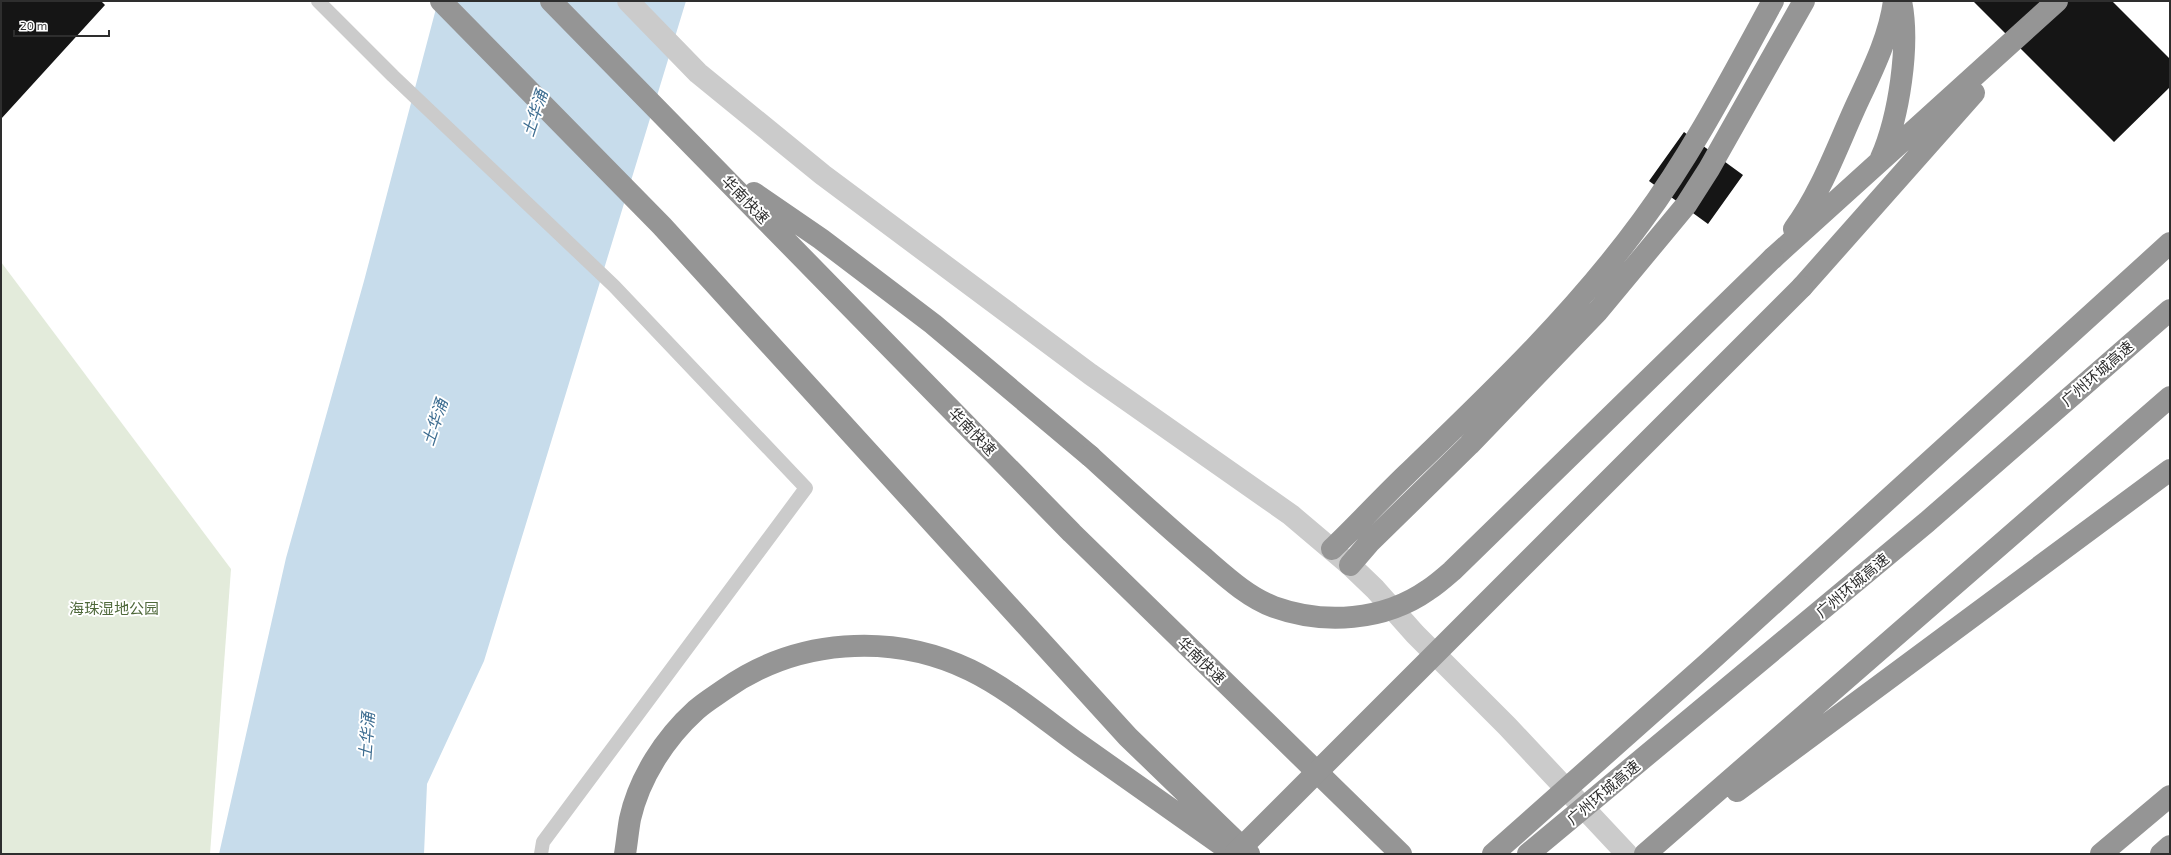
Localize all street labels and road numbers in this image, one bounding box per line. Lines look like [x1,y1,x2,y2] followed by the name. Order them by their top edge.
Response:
[719,171,773,227] street label: 华南快速
[2057,337,2137,409] street label: 广州环城高速
[946,403,1000,459] street label: 华南快速
[1812,549,1892,621] street label: 广州环城高速
[1174,633,1230,687] street label: 华南快速
[1563,756,1643,828] street label: 广州环城高速

